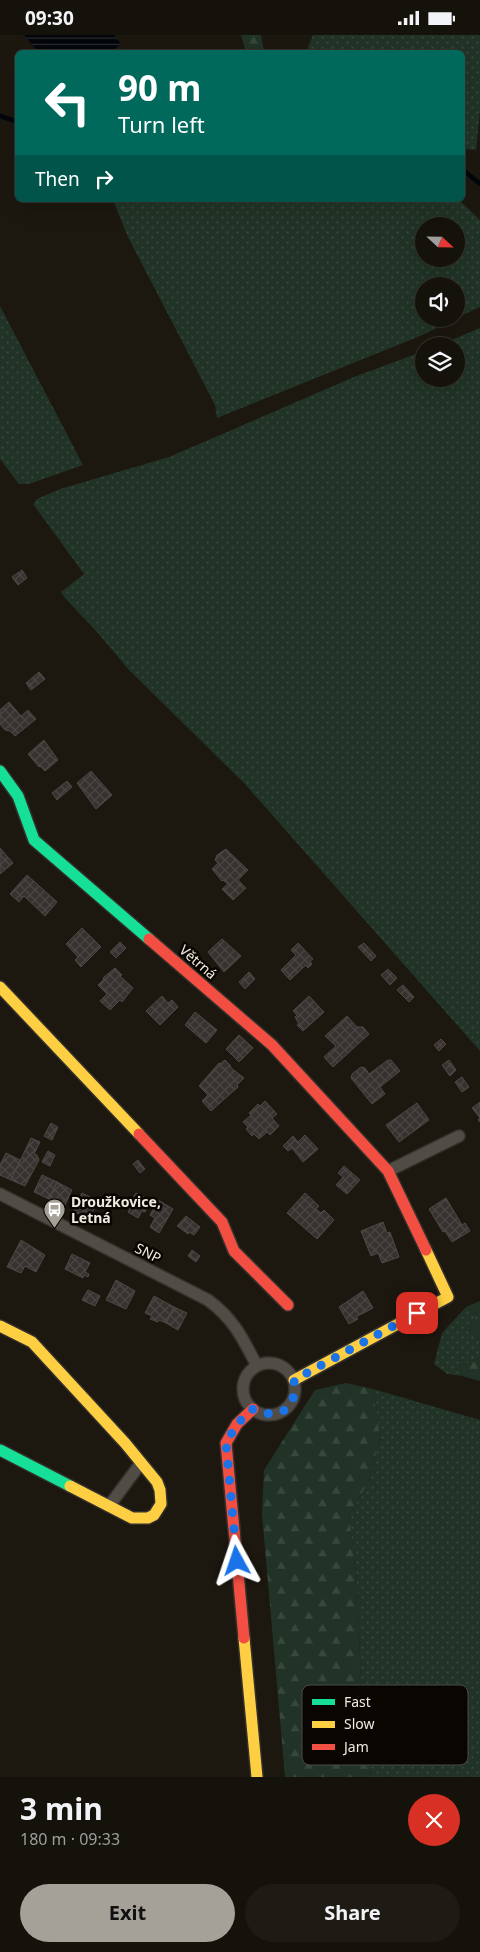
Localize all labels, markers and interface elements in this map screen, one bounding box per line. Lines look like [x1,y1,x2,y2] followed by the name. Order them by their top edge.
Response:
[25,5,74,31] text: 09:30
[118,64,201,111] text: 90 m
[35,70,100,135] icon: left
[118,109,205,139] text: Turn left
[90,165,118,193] icon: right
[35,166,80,192] text: Then
[415,217,465,267] north arrow
[415,217,465,387] map controls
[415,277,465,327] button: sound
[415,337,465,387] button: layers
[176,940,221,983] street label: Větrná
[71,1192,161,1227] place label: Droužkovice, Letná
[43,1198,67,1229] bus stop icon: Droužkovice, Letná
[132,1238,164,1267] street label: SNP
[396,1292,438,1334] pin
[403,1299,431,1327] icon: arrive
[210,1534,262,1586] position arrow
[302,1685,468,1765] legend
[344,1692,371,1711] text: Fast
[344,1714,375,1733] text: Slow
[342,1737,369,1756] text: Jam
[20,1788,103,1829] text: 3 min
[408,1794,460,1846] button: close
[20,1828,120,1850] text: 180 m · 09:33
[20,1884,235,1942] button: Exit
[245,1884,460,1942] button: Share

